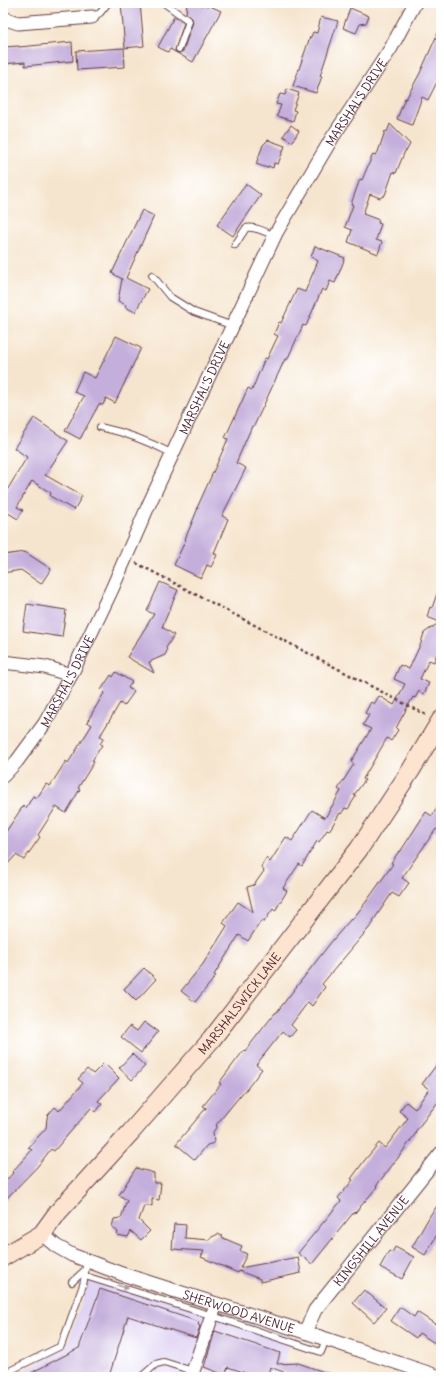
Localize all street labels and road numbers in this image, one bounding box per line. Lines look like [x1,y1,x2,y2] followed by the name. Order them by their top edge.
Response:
[322,55,390,148] street label: MARSHAL'S DRIVE
[175,338,232,437] street label: MARSHAL'S DRIVE
[37,633,96,730] street label: MARSHAL'S DRIVE
[195,949,284,1057] street label: MARSHALSWICK LANE
[330,1193,411,1289] street label: KINGSHILL AVENUE
[181,1286,297,1336] street label: SHERWOOD AVENUE

